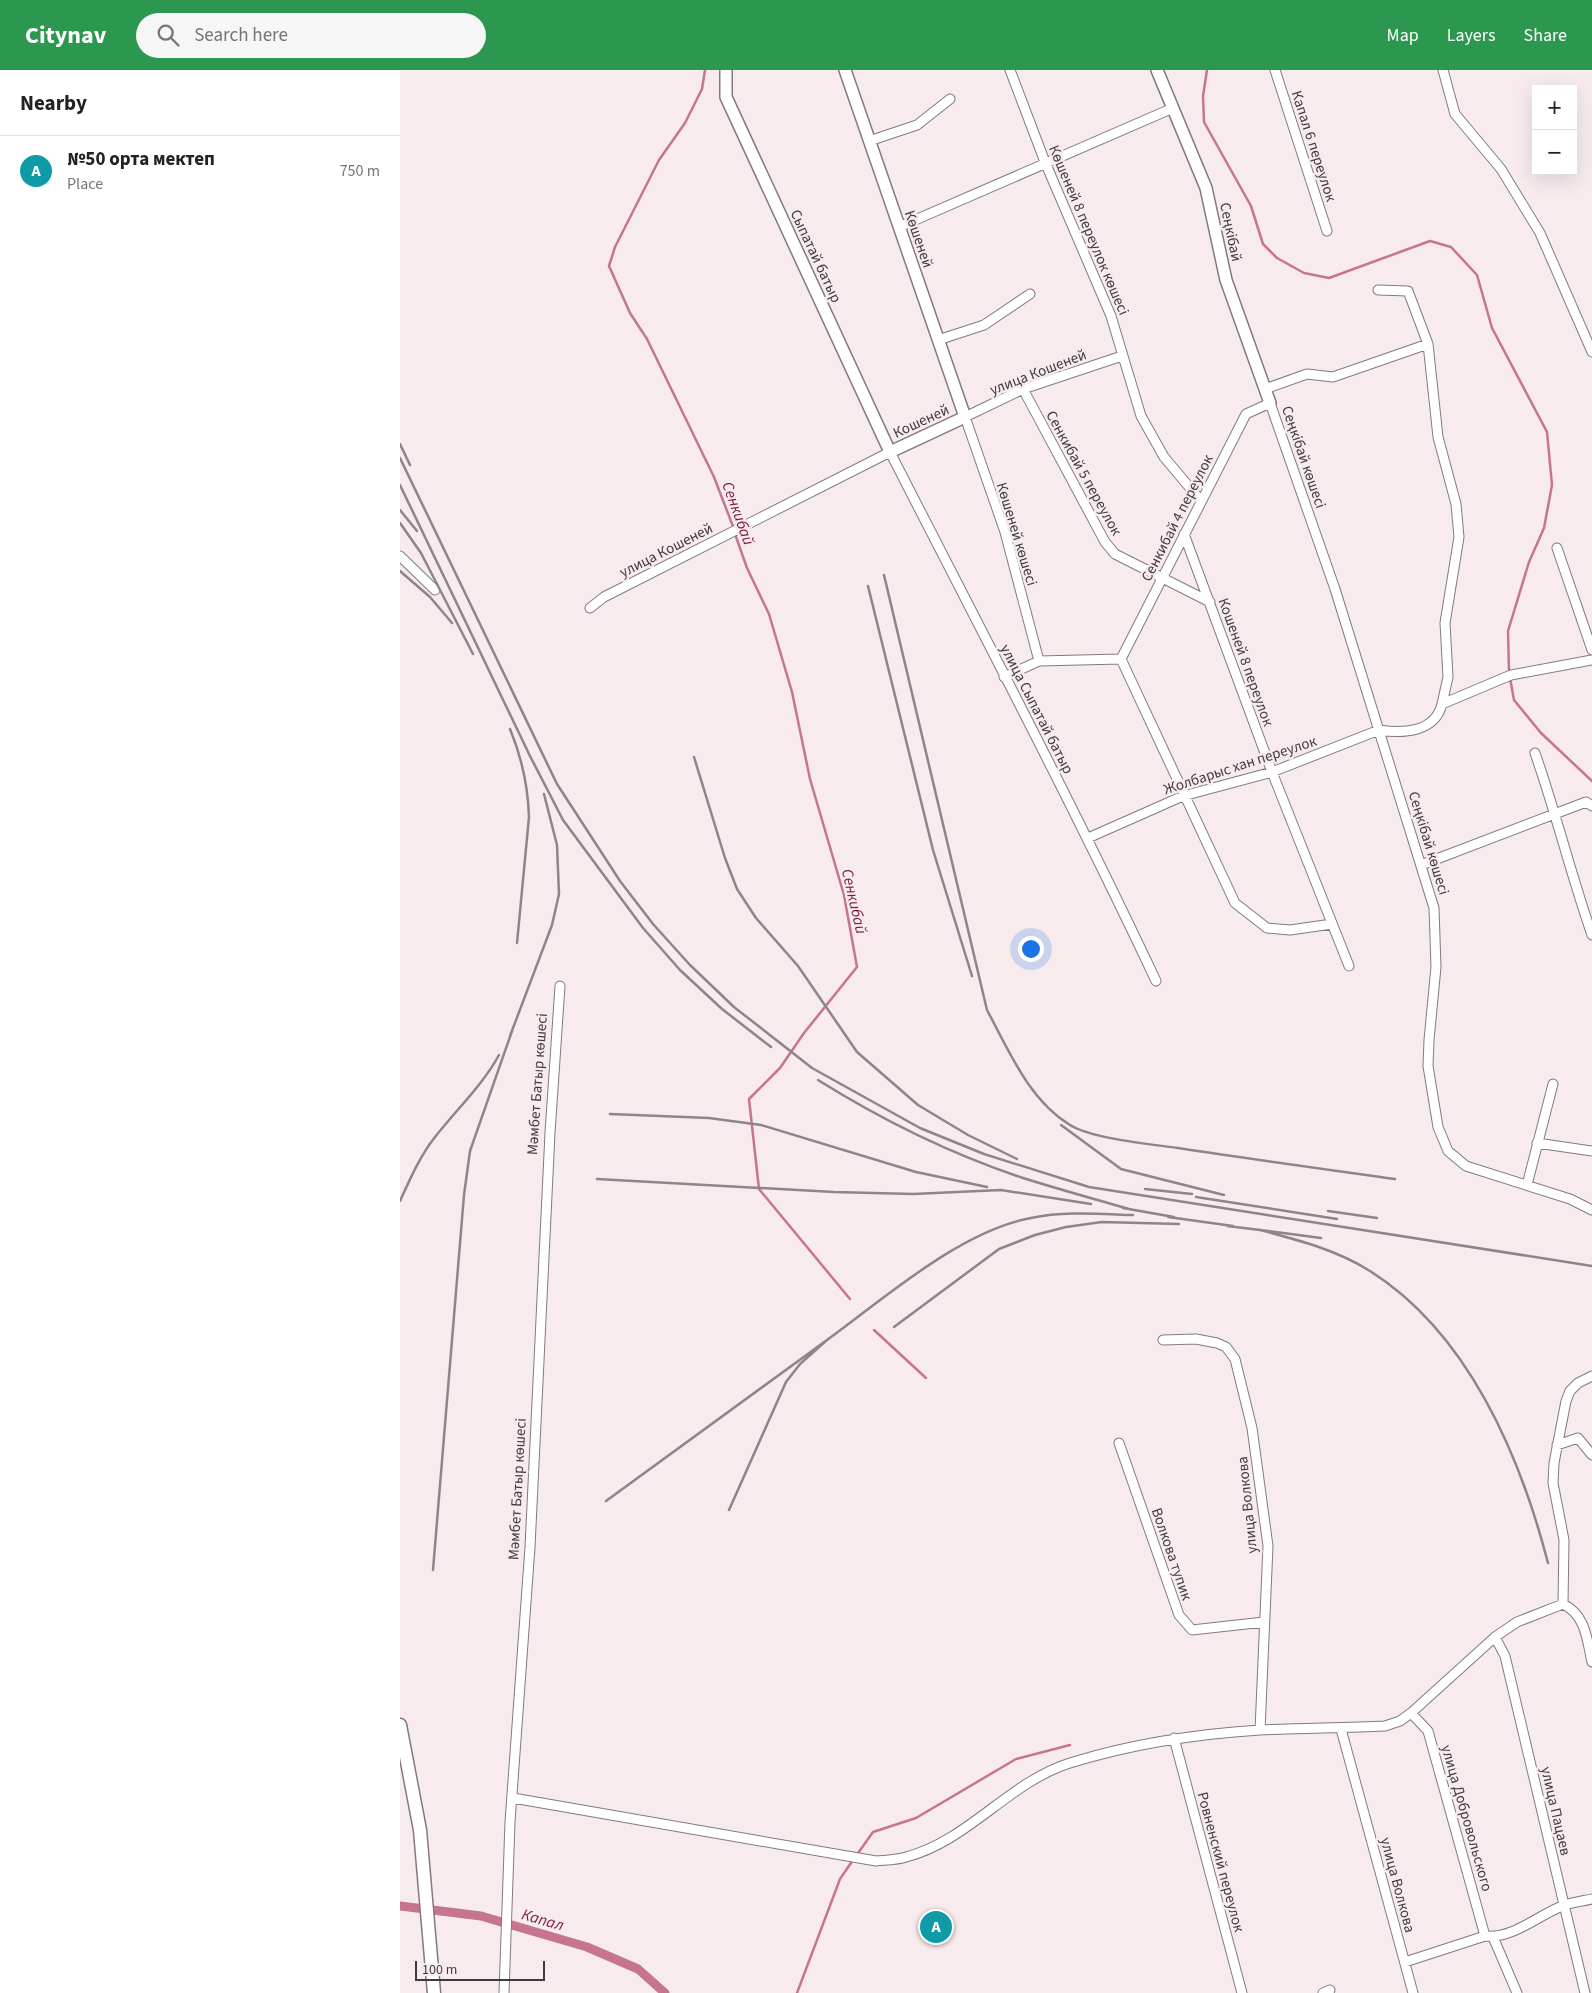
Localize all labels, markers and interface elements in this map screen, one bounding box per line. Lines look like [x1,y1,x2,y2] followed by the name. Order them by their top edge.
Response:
[136,13,486,58] search box
[25,18,106,53] text: Citynav
[154,21,182,49] icon: search
[194,22,288,49] text: Search here
[1387,23,1419,48] text: Map
[1447,23,1496,48] text: Layers
[1524,23,1567,48] text: Share
[1532,85,1577,175] map controls
[1532,85,1577,130] button: +
[20,88,87,118] text: Nearby
[1286,88,1342,205] street label: Капал 6 переулок
[1532,130,1577,175] button: −
[1043,142,1134,318] street label: Көшеней 8 переулок көшесі
[67,146,215,173] text: №50 орта мектеп
[31,160,41,182] text: A
[340,160,380,182] text: 750 m
[67,173,103,195] text: Place
[1214,201,1247,264] street label: Сеңкібай
[785,206,846,306] street label: Сыпатай батыр
[899,208,938,271] street label: Көшеней
[987,344,1090,401] street label: улица Кошеней
[890,399,953,444] street label: Кошеней
[1276,403,1331,511] street label: Сеңкібай көшесі
[1040,407,1127,540] street label: Сенкибай 5 переулок
[1136,451,1219,585] street label: Сенкибай 4 переулок
[716,479,760,548] water label: Сенкибай
[991,480,1042,588] street label: Көшеней көшесі
[616,518,716,583] street label: улица Кошеней
[1213,595,1279,730] street label: Кошеней 8 переулок
[995,641,1078,778] street label: улица Сыпатай батыр
[1161,731,1320,800] street label: Жолбарыс хан переулок
[1403,789,1454,898] street label: Сеңкібай көшесі
[836,867,872,936] water label: Сенкибай
[1018,936,1044,962] your location
[522,1012,553,1156] street label: Мәмбет Батыр көшесі
[503,1418,532,1561] street label: Мәмбет Батыр көшесі
[1232,1455,1263,1555] street label: улица Волкова
[1146,1505,1197,1604] street label: Волкова тупик
[1436,1742,1498,1894] street label: улица Добровольского
[1535,1765,1576,1858] street label: улица Пацаев
[1192,1790,1249,1935] street label: Ровненский переулок
[1375,1835,1420,1935] street label: улица Волкова
[519,1903,566,1936] water label: Капал
[920,1908,952,1946] pin: A
[415,1958,545,1981] scale bar
[422,1960,457,1980] text: 100 m

